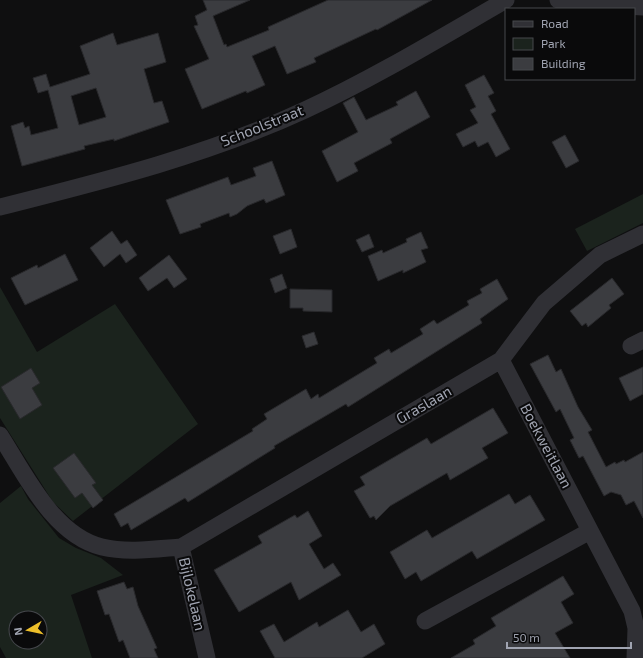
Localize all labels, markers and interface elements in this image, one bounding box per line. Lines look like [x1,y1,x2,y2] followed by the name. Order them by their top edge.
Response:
[505,8,635,80] legend
[541,16,569,30] text: Road
[541,36,566,50] text: Park
[541,56,586,70] text: Building
[218,100,306,150] street label: Schoolstraat
[393,381,454,427] street label: Graslaan
[517,400,577,491] street label: Boekweitlaan
[175,555,210,632] street label: Bijlokelaan
[8,610,48,650] north arrow
[507,624,631,650] scale bar
[11,627,25,637] text: N
[513,630,540,644] text: 50 m

